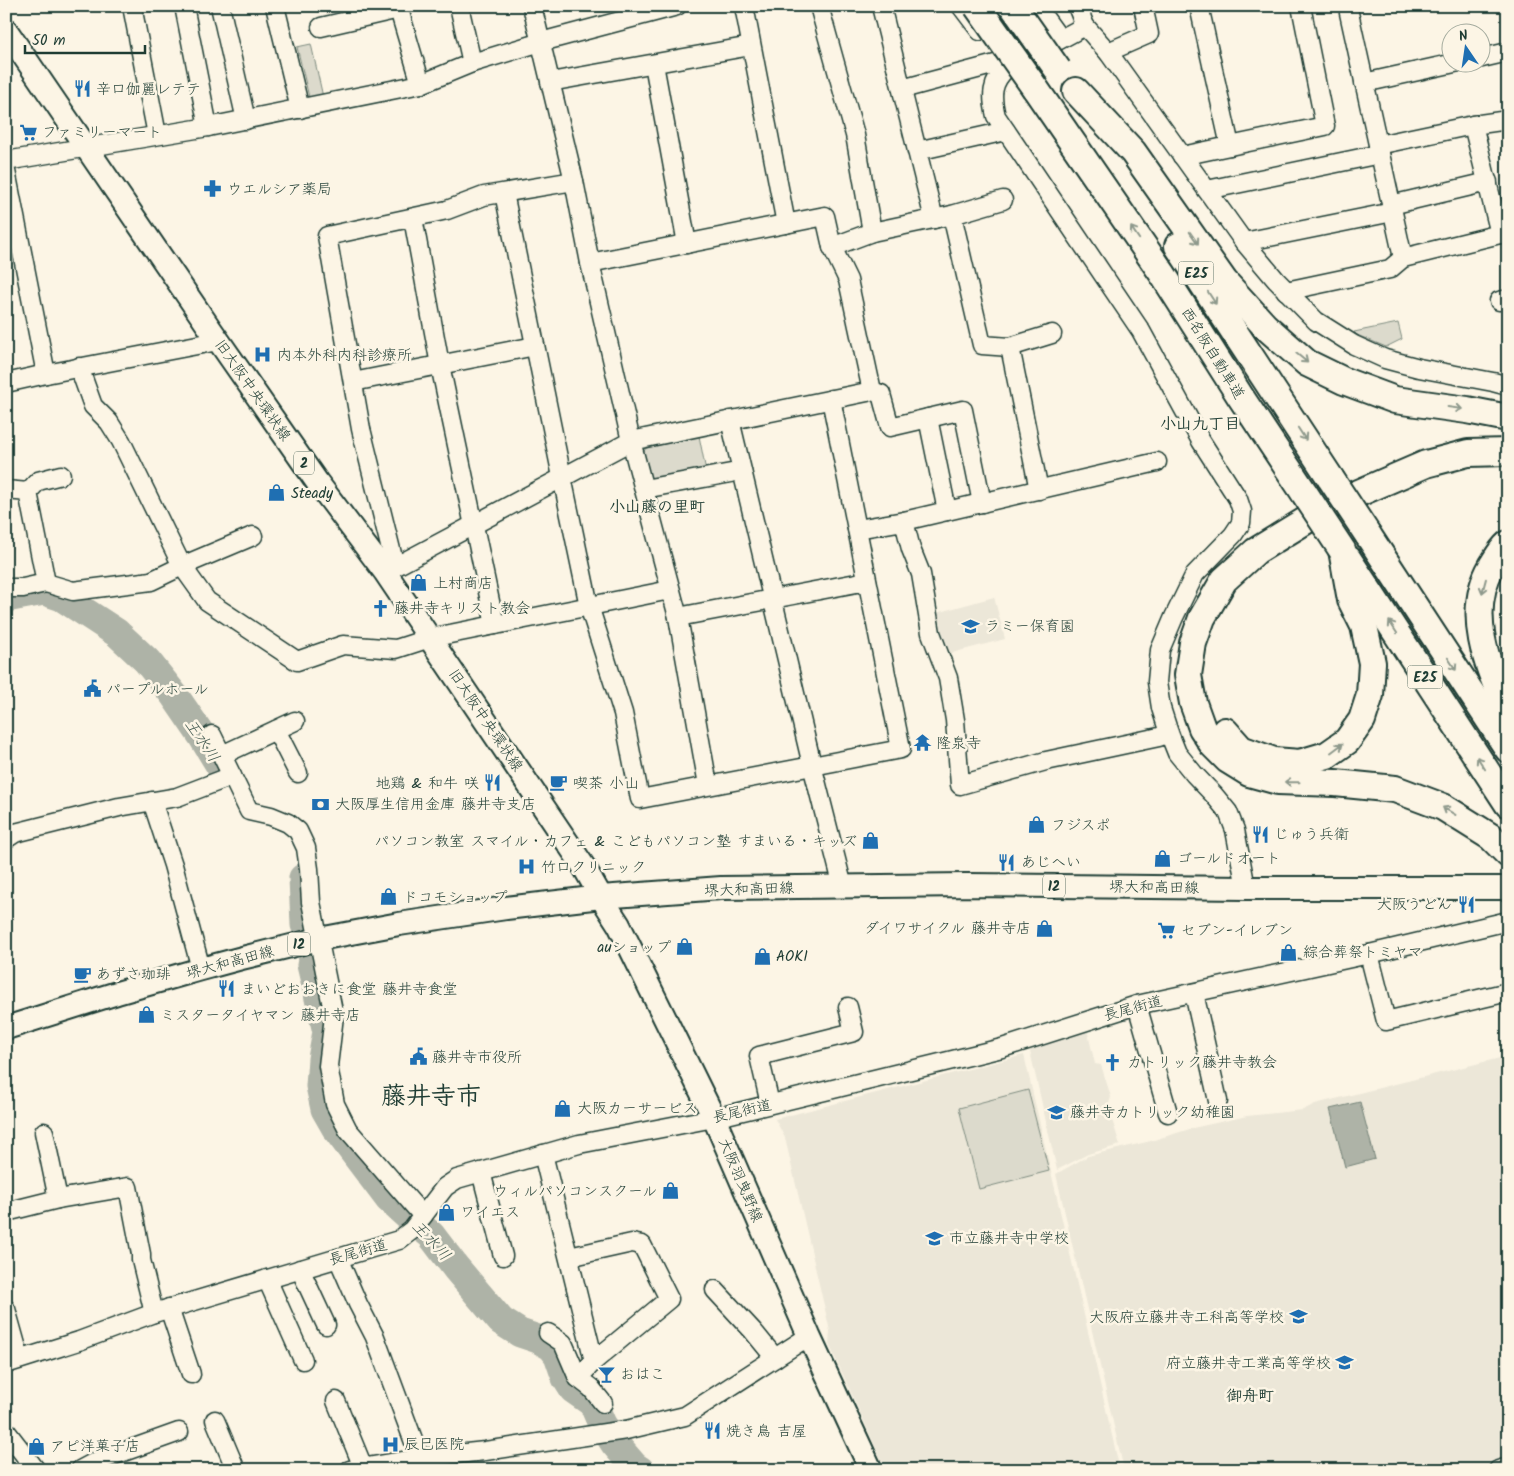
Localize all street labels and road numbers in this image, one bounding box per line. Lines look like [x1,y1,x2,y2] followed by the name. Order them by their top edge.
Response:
[1178,262,1214,284] road number: E25
[1174,303,1250,404] street label: 西名阪自動車道
[208,335,296,447] street label: 旧大阪中央環状線
[294,452,314,474] road number: 2
[442,664,529,777] street label: 旧大阪中央環状線
[1408,666,1442,689] road number: E25
[1043,874,1065,898] road number: 12
[1109,875,1199,901] street label: 堺大和高田線
[704,876,794,904] street label: 堺大和高田線
[288,932,310,956] road number: 12
[184,940,277,986] street label: 堺大和高田線
[1101,990,1165,1028] street label: 長尾街道
[710,1094,774,1130] street label: 長尾街道
[711,1134,769,1227] street label: 大阪羽曳野線
[326,1233,390,1273] street label: 長尾街道

